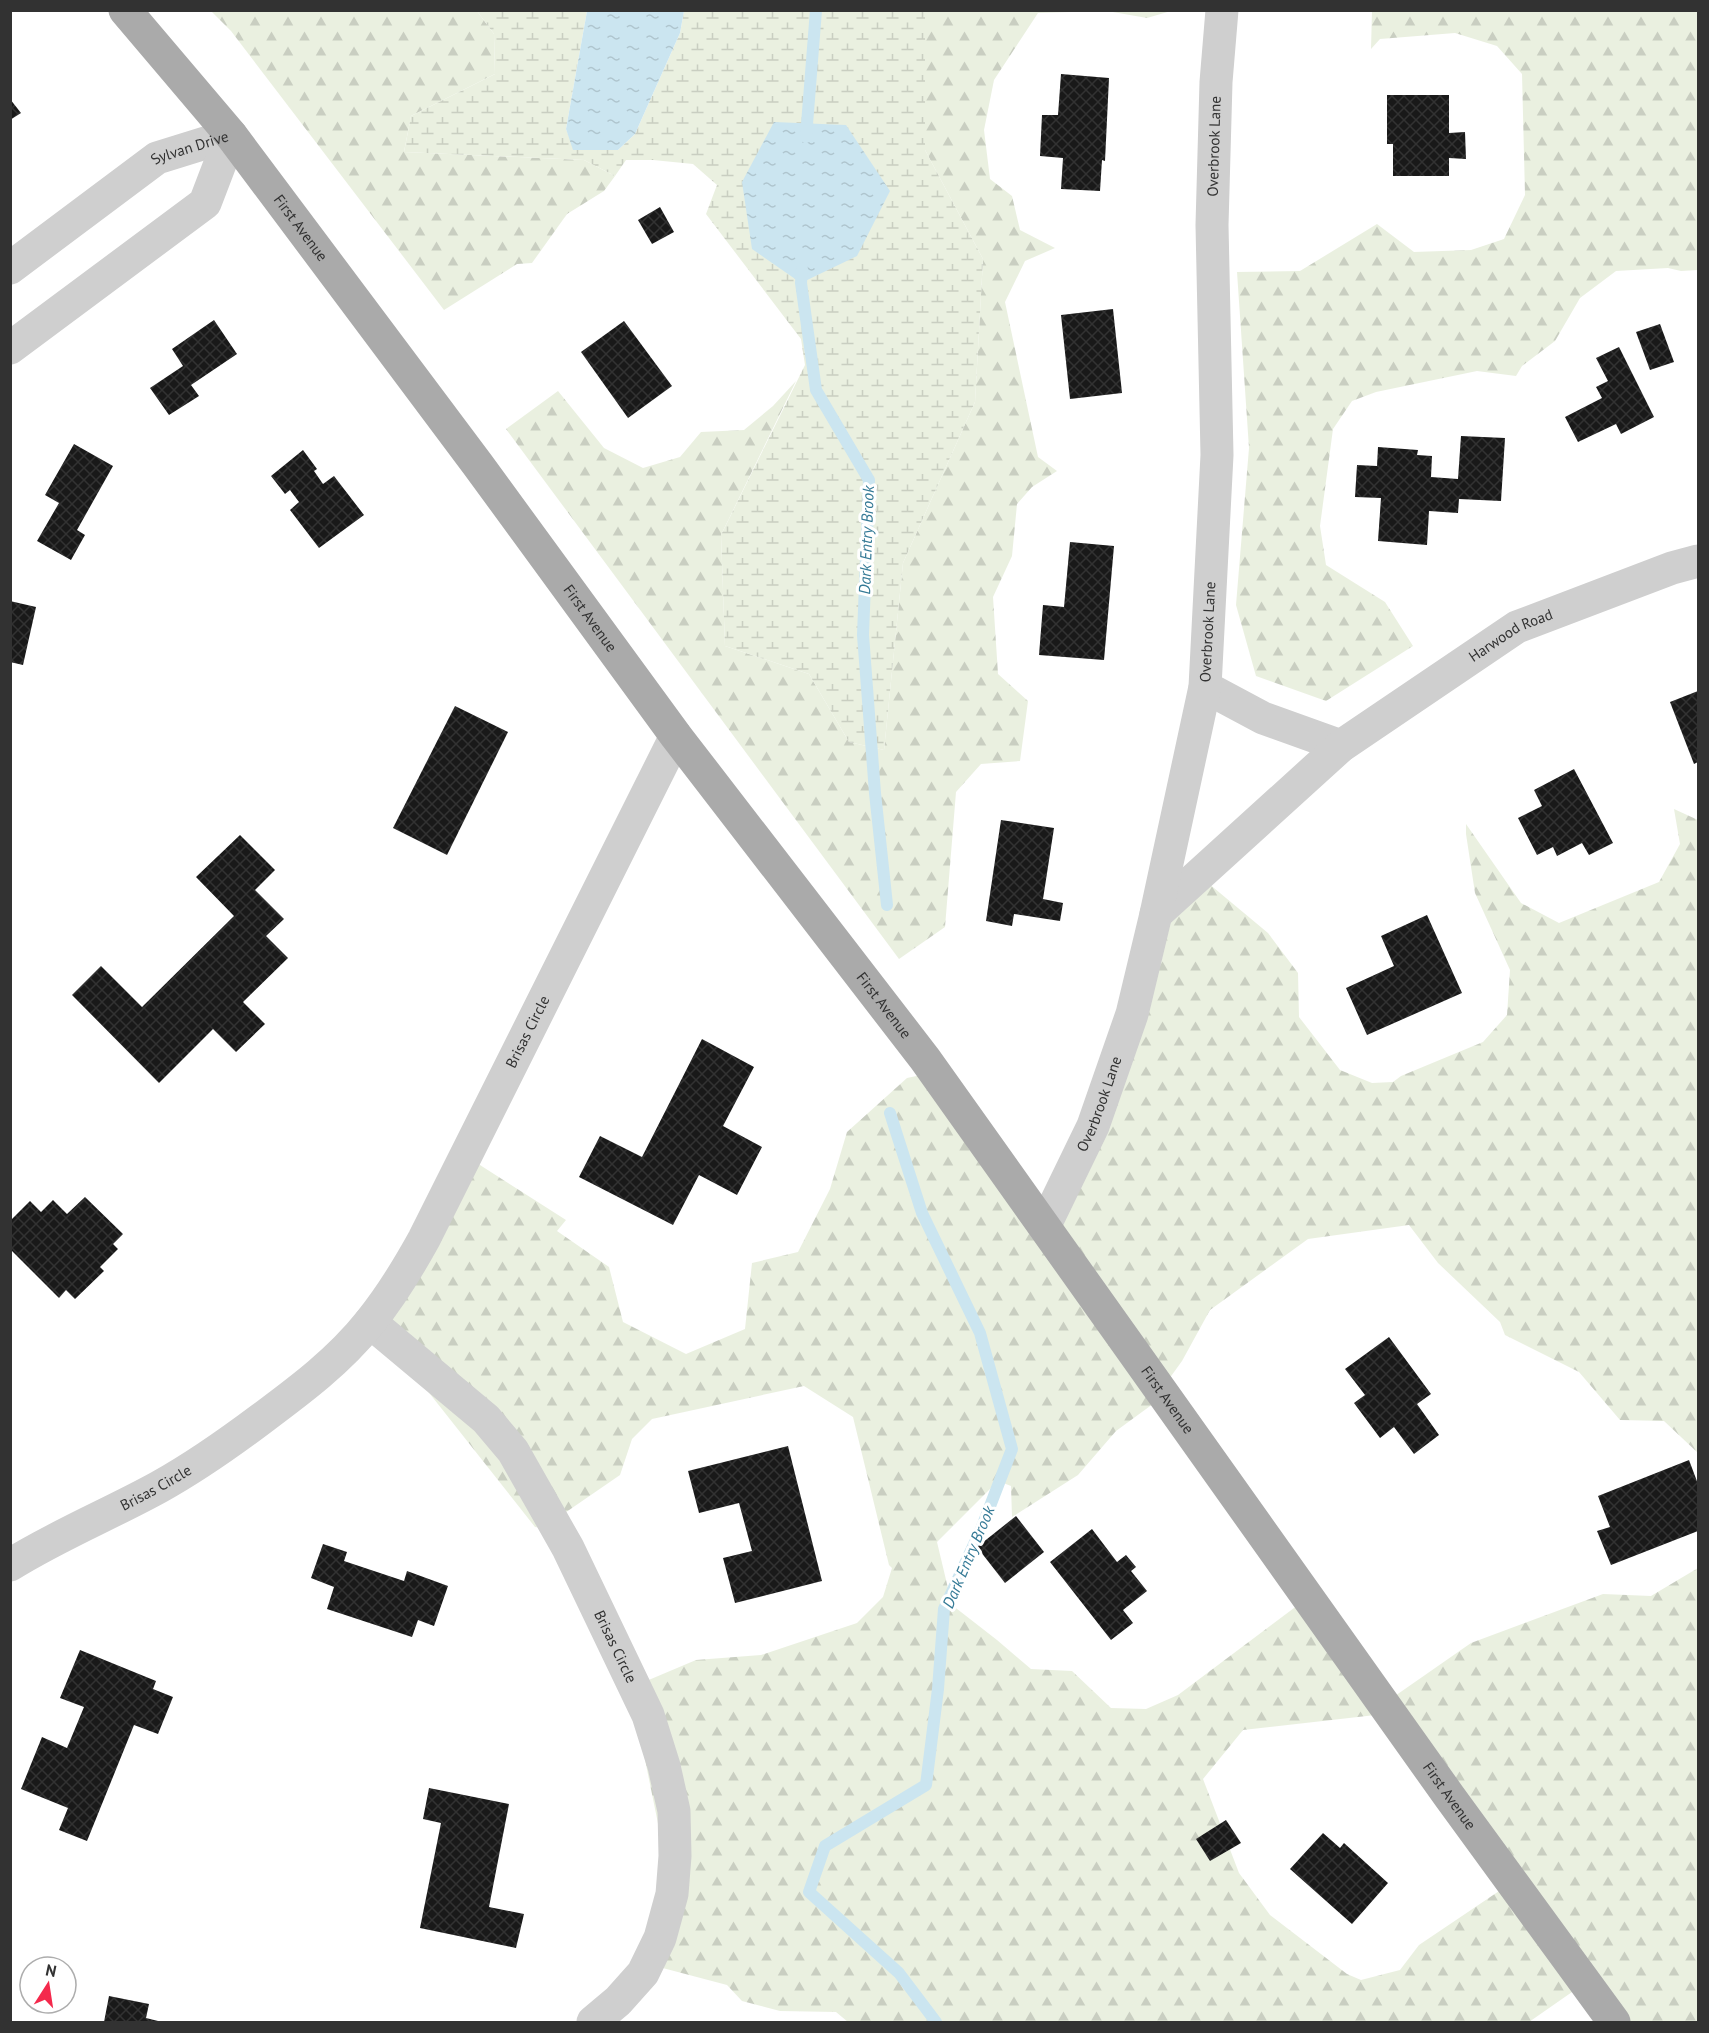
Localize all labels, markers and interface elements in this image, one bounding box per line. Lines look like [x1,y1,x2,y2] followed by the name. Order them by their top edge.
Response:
[1203,96,1225,197] street label: Overbrook Lane
[147,126,231,169] street label: Sylvan Drive
[270,190,332,265] street label: First Avenue
[854,484,878,595] water label: Dark Entry Brook
[560,581,621,655] street label: First Avenue
[1195,581,1219,683] street label: Overbrook Lane
[1465,604,1555,666] street label: Harwood Road
[853,968,916,1042] street label: First Avenue
[501,992,553,1071] street label: Brisas Circle
[1072,1054,1126,1155] street label: Overbrook Lane
[1137,1362,1198,1437] street label: First Avenue
[117,1460,195,1515] street label: Brisas Circle
[938,1502,999,1611] water label: Dark Entry Brook
[590,1607,641,1686] street label: Brisas Circle
[1419,1758,1480,1833] street label: First Avenue
[18,1955,78,2015] north arrow
[44,1959,58,1981] text: N

